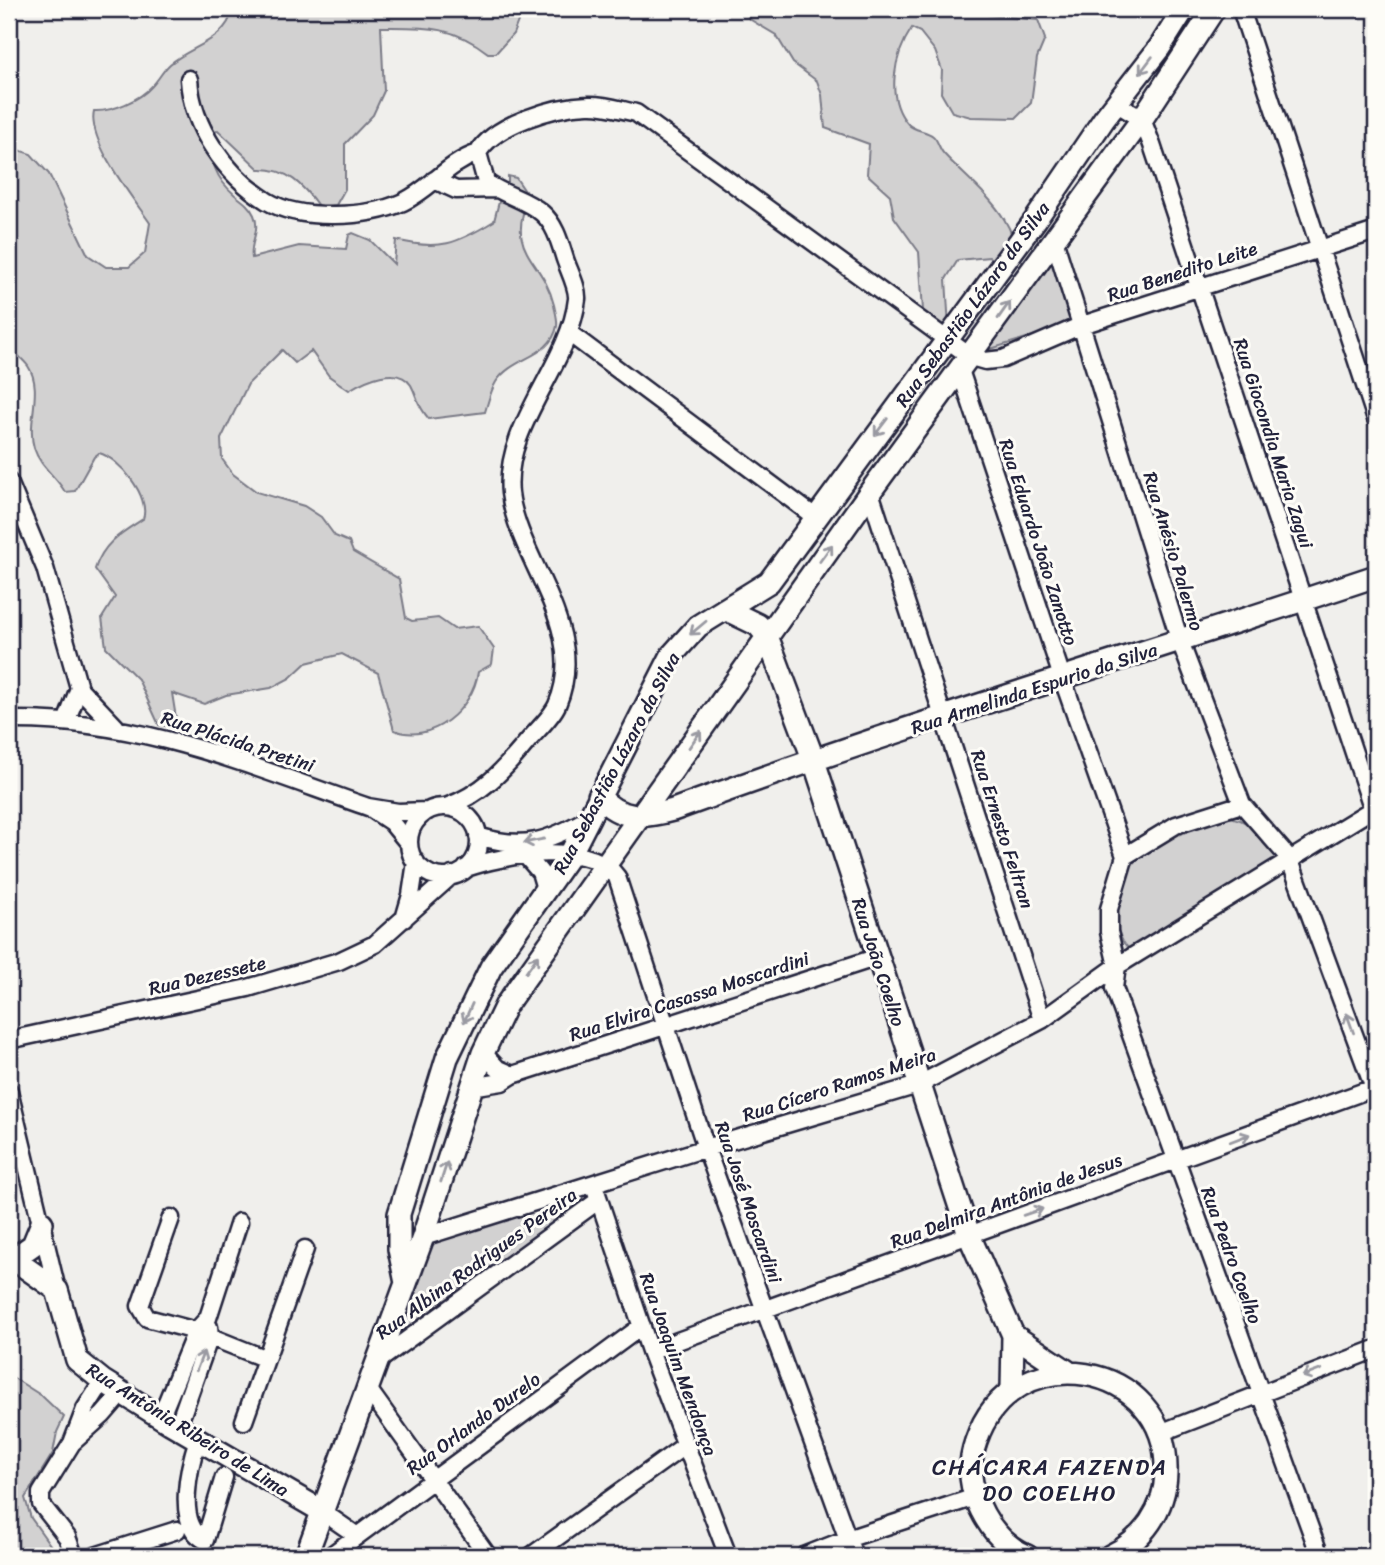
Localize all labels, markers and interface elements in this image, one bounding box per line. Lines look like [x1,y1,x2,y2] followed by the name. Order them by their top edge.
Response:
[1139,56,1154,75] one-way arrow
[886,194,1059,414] street label: Rua Sebastião Lázaro da Silva
[1103,232,1261,311] street label: Rua Benedito Leite
[997,301,1011,320] one-way arrow
[1224,334,1323,553] street label: Rua Giocondia Maria Zagui
[874,417,889,435] one-way arrow
[989,434,1088,650] street label: Rua Eduardo João Zanotto
[1134,467,1214,635] street label: Rua Anésio Palermo
[819,544,833,563] one-way arrow
[689,620,707,636] one-way arrow
[907,633,1162,744] street label: Rua Armelinda Espurio da Silva
[544,646,689,880] street label: Rua Sebastião Lázaro da Silva
[157,701,320,782] street label: Rua Plácida Pretini
[688,730,702,749] one-way arrow
[961,745,1044,913] street label: Rua Ernesto Feltran
[523,835,546,849] one-way arrow
[842,893,915,1031] street label: Rua João Coelho
[565,942,814,1051] street label: Rua Elvira Casassa Moscardini
[145,946,269,1005] street label: Rua Dezessete
[525,955,539,974] one-way arrow
[461,1002,474,1023] one-way arrow
[1343,1013,1355,1035] one-way arrow
[738,1037,941,1131] street label: Rua Cícero Ramos Meira
[705,1117,792,1288] street label: Rua José Moscardini
[1229,1131,1251,1143] one-way arrow
[886,1143,1127,1258] street label: Rua Delmira Antônia de Jesus
[438,1162,451,1184] one-way arrow
[368,1179,584,1348] street label: Rua Albina Rodrigues Pereira
[1191,1182,1272,1329] street label: Rua Pedro Coelho
[1022,1205,1044,1217] one-way arrow
[630,1268,727,1461] street label: Rua Joaquim Mendonça
[195,1351,208,1373] one-way arrow
[80,1353,296,1506] street label: Rua Antônia Ribeiro de Lima
[399,1363,548,1484] street label: Rua Orlando Durelo
[1302,1368,1324,1380] one-way arrow
[932,1447,1168,1514] district label: CHÁCARA FAZENDA DO COELHO

